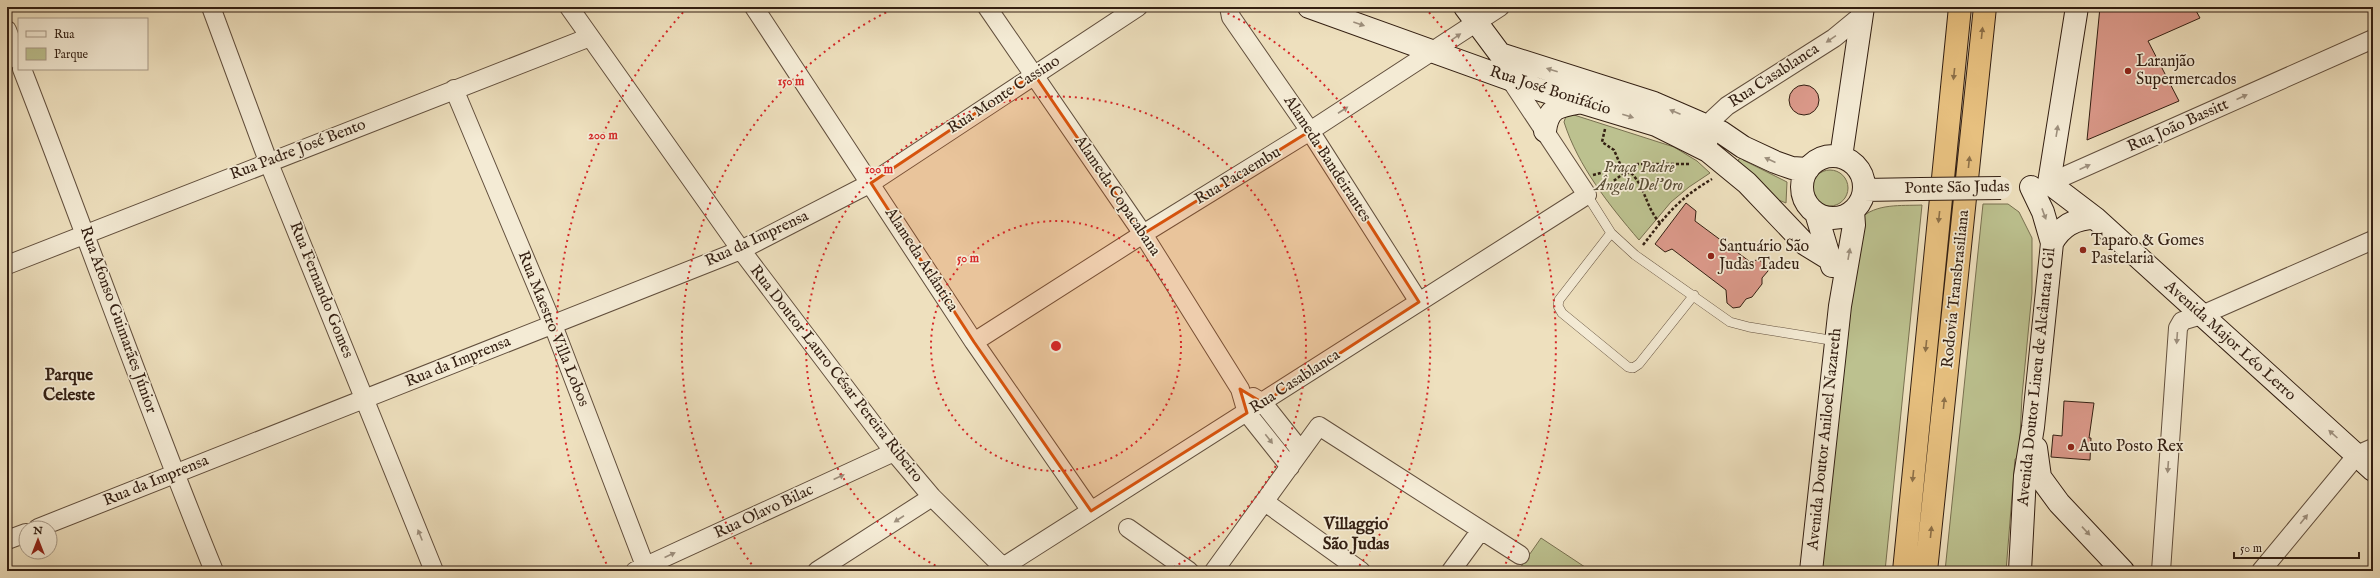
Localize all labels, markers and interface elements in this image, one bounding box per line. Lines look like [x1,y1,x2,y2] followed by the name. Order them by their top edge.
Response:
[18,18,148,70] legend
[1354,22,1366,28] one-way arrow
[54,27,75,42] text: Rua
[1979,27,1985,39] one-way arrow
[1450,33,1461,41] one-way arrow
[1826,35,1837,43] one-way arrow
[1725,39,1823,113] street label: Rua Casablanca
[54,47,89,63] text: Parque
[944,51,1064,139] street label: Rua Monte Cassino
[2136,52,2237,90] place label: Laranjão Supermercados
[1487,62,1614,120] street label: Rua José Bonifácio
[2123,66,2133,76] marker: Laranjão Supermercados
[1545,67,1557,73] one-way arrow
[1950,68,1957,80] one-way arrow
[778,74,805,89] text: 150 m
[1278,91,1376,226] street label: Alameda Bandeirantes
[2236,94,2247,100] one-way arrow
[2124,95,2232,157] street label: Rua João Bassitt
[1338,106,1348,114] one-way arrow
[1669,109,1680,115] one-way arrow
[1622,114,1634,120] one-way arrow
[227,115,369,185] street label: Rua Padre José Bento
[2054,124,2060,137] one-way arrow
[588,128,618,143] text: 200 m
[1069,131,1165,260] street label: Alameda Copacabana
[1191,142,1285,210] street label: Rua Pacaembu
[1764,156,1776,162] one-way arrow
[1966,156,1972,168] one-way arrow
[1593,158,1683,196] park label: Praça Padre Ângelo Del'Oro
[865,162,894,177] text: 100 m
[2079,164,2090,170] one-way arrow
[1904,177,2010,199] street label: Ponte São Judas
[879,203,962,316] street label: Alameda Atlântica
[702,206,812,272] street label: Rua da Imprensa
[1938,209,1974,369] street label: Rodovia Transbrasiliana
[2041,209,2047,221] one-way arrow
[1936,211,1942,223] one-way arrow
[285,219,358,361] street label: Rua Fernando Gomes
[75,224,161,416] street label: Rua Afonso Guimarães Júnior
[2091,231,2204,269] place label: Taparo & Gomes Pastelaria
[1717,237,1810,275] place label: Santuário São Judas Tadeu
[2078,245,2088,255] marker: Taparo & Gomes Pastelaria
[2013,246,2061,508] street label: Avenida Doutor Lineu de Alcântara Gil
[513,248,594,410] street label: Rua Maestro Villa Lobos
[1846,248,1852,260] one-way arrow
[957,251,980,266] text: 50 m
[1706,251,1716,261] marker: Santuário São Judas Tadeu
[745,261,927,487] street label: Rua Doutor Lauro César Pereira Ribeiro
[2159,276,2300,406] street label: Avenida Major Léo Lerro
[1803,326,1847,552] street label: Avenida Doutor Aniloel Nazareth
[402,332,514,392] street label: Rua da Imprensa
[2173,332,2180,344] one-way arrow
[1049,339,1063,353] centre of rings
[1923,340,1930,352] one-way arrow
[1246,345,1344,419] street label: Rua Casablanca
[43,365,95,406] district label: Parque Celeste
[1941,397,1948,409] one-way arrow
[2328,430,2339,439] one-way arrow
[1265,434,1274,445] one-way arrow
[2078,437,2184,457] place label: Auto Posto Rex
[2066,442,2076,452] marker: Auto Posto Rex
[100,451,212,511] street label: Rua da Imprensa
[2165,461,2172,473] one-way arrow
[1910,470,1917,482] one-way arrow
[833,474,844,480] one-way arrow
[711,480,817,544] street label: Rua Olavo Bilac
[1323,514,1389,555] district label: Villaggio São Judas
[2299,514,2308,525] one-way arrow
[893,515,905,522] one-way arrow
[18,520,58,560] north arrow
[32,524,43,538] text: N
[1927,526,1934,538] one-way arrow
[2081,526,2091,536] one-way arrow
[416,528,422,540] one-way arrow
[2234,534,2359,560] scale bar
[2240,541,2262,556] text: 50 m
[664,552,676,558] one-way arrow

